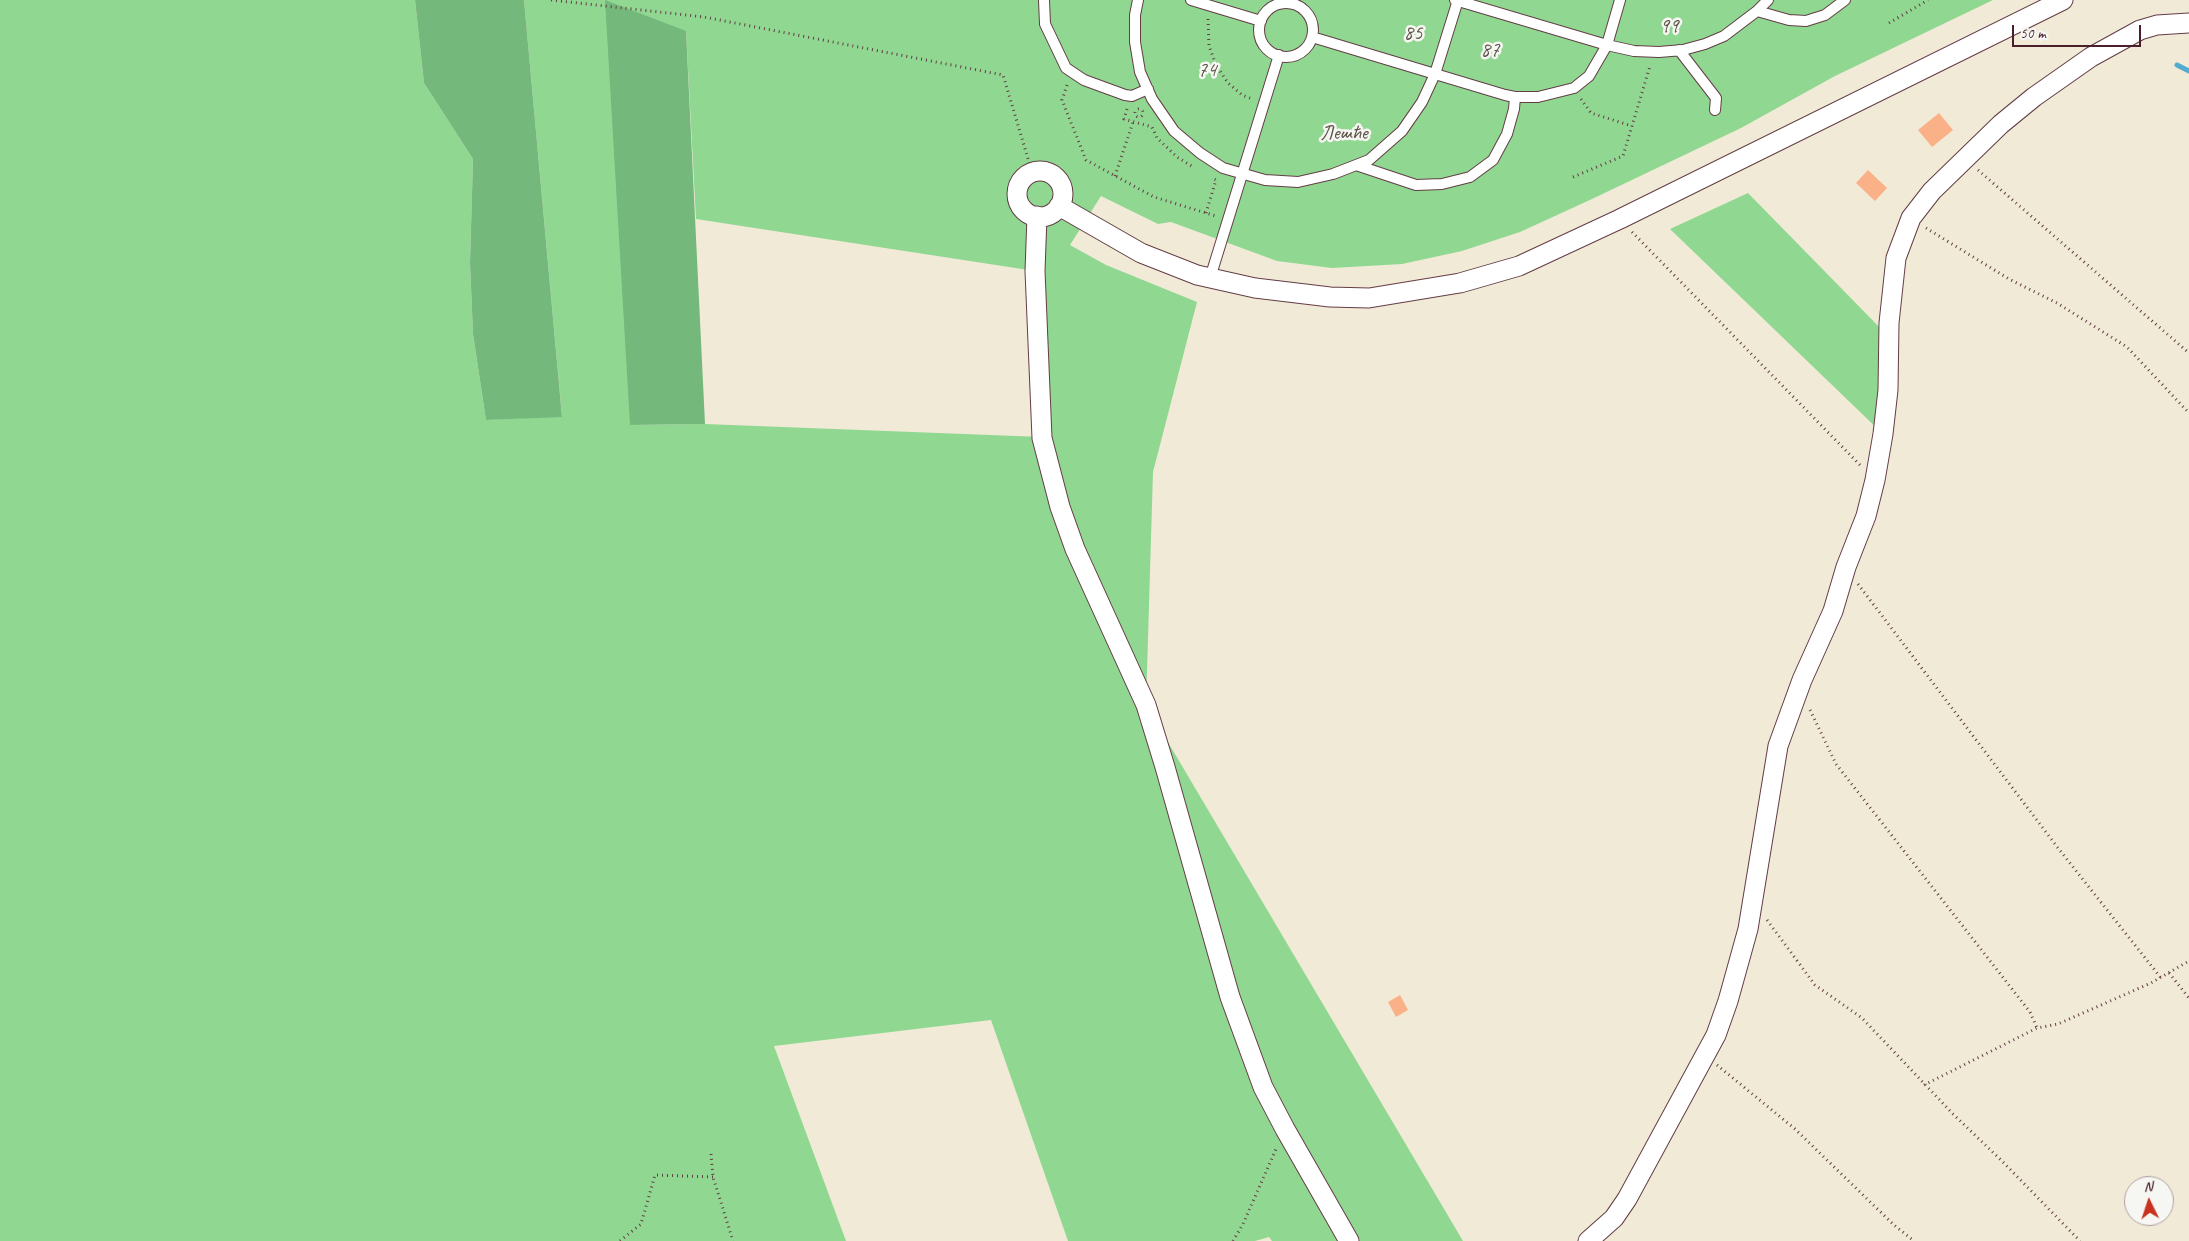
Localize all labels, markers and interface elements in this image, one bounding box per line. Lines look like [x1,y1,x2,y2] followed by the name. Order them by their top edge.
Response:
[1660,13,1678,39] park label: 99
[2014,15,2143,47] scale bar
[1404,20,1422,46] park label: 85
[2020,24,2046,43] text: 50 m
[1481,37,1499,63] park label: 87
[1198,57,1216,83] park label: 74
[1320,120,1368,146] park label: Лешће
[2124,1176,2174,1226] north arrow
[2143,1178,2153,1195] text: N

